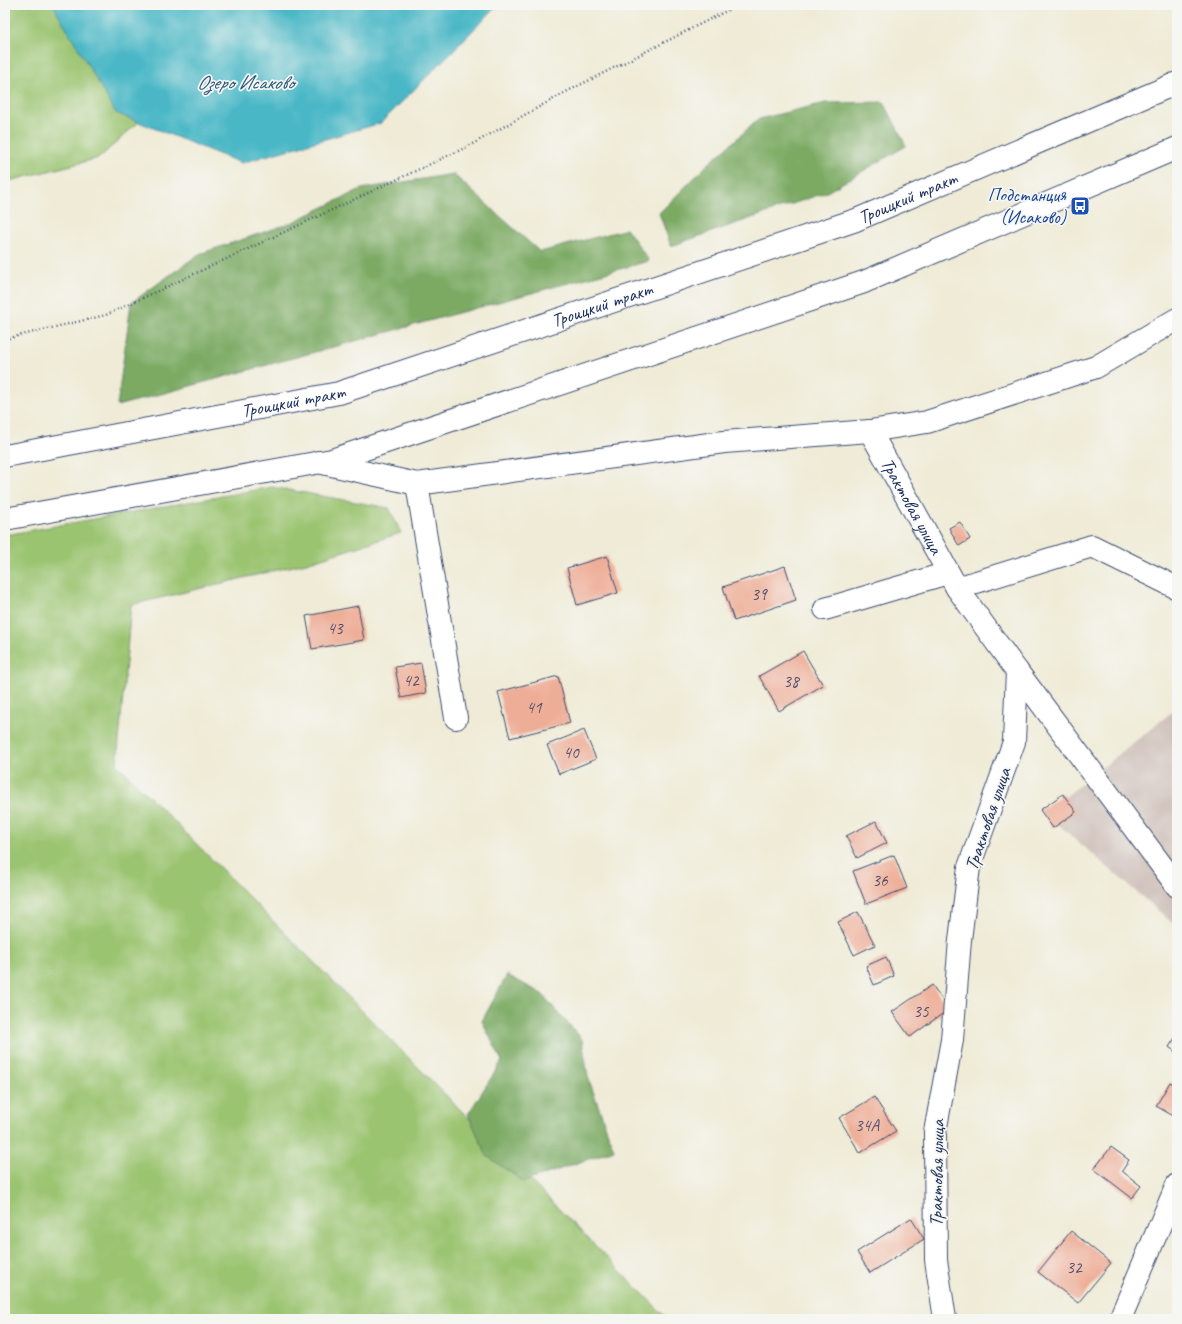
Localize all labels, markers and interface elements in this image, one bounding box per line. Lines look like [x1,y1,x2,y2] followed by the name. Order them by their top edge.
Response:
[197,70,297,95] water label: Озеро Исаково
[855,166,961,230] street label: Троицкий тракт
[988,183,1068,229] place label: Подстанция (Исаково)
[1069,195,1091,217] bus stop icon: Подстанция (Исаково)
[548,277,656,333] street label: Троицкий тракт
[239,379,349,423] street label: Троицкий тракт
[875,454,949,560] street label: Трактовая улица
[751,584,768,605] house number: 39
[327,618,344,639] house number: 43
[403,670,420,691] house number: 42
[783,671,801,692] house number: 38
[526,697,543,718] house number: 41
[563,742,580,763] house number: 40
[959,763,1017,873] street label: Трактовая улица
[872,870,889,891] house number: 36
[913,1001,930,1022] house number: 35
[855,1115,880,1136] house number: 34А
[924,1118,950,1227] street label: Трактовая улица
[1066,1257,1083,1278] house number: 32

